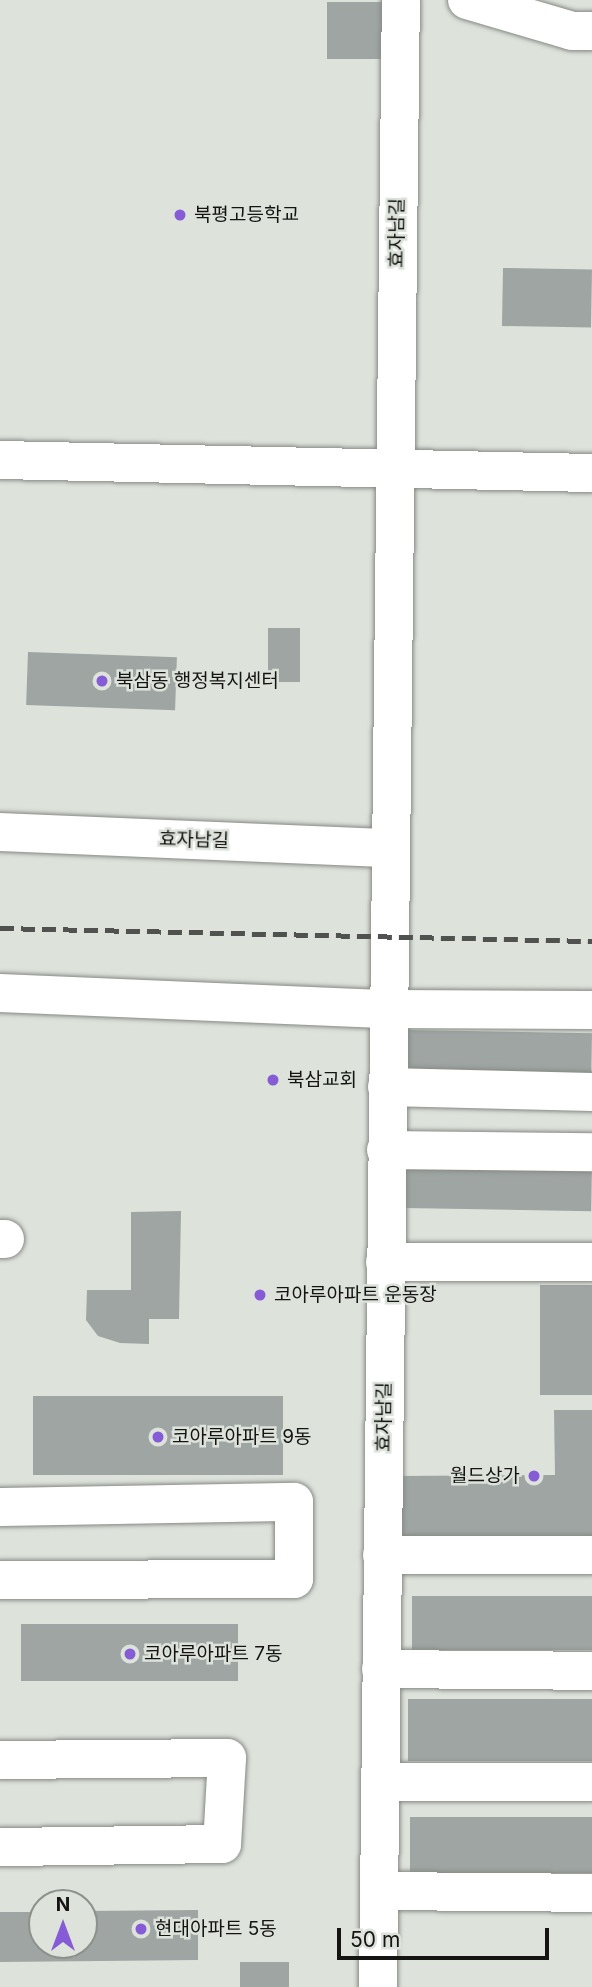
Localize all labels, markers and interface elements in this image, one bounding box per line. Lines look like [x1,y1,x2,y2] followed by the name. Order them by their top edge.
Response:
[385,198,409,268] street label: 효자남길
[194,204,299,226] place label: 북평고등학교
[172,207,188,223] marker: 북평고등학교
[116,670,279,692] place label: 북삼동 행정복지센터
[94,673,110,689] marker: 북삼동 행정복지센터
[159,827,229,853] street label: 효자남길
[287,1069,357,1091] place label: 북삼교회
[265,1072,281,1088] marker: 북삼교회
[274,1284,437,1306] place label: 코아루아파트 운동장
[252,1287,268,1303] marker: 코아루아파트 운동장
[372,1382,396,1452] street label: 효자남길
[172,1426,311,1448] place label: 코아루아파트 9동
[150,1429,166,1445] marker: 코아루아파트 9동
[450,1465,520,1487] place label: 월드상가
[526,1468,542,1484] marker: 월드상가
[144,1643,282,1665] place label: 코아루아파트 7동
[122,1646,138,1662] marker: 코아루아파트 7동
[28,1889,98,1959] north arrow
[56,1893,70,1916] text: N
[340,1913,552,1957] scale bar
[155,1918,277,1940] place label: 현대아파트 5동
[133,1921,149,1937] marker: 현대아파트 5동
[350,1927,400,1952] text: 50 m

